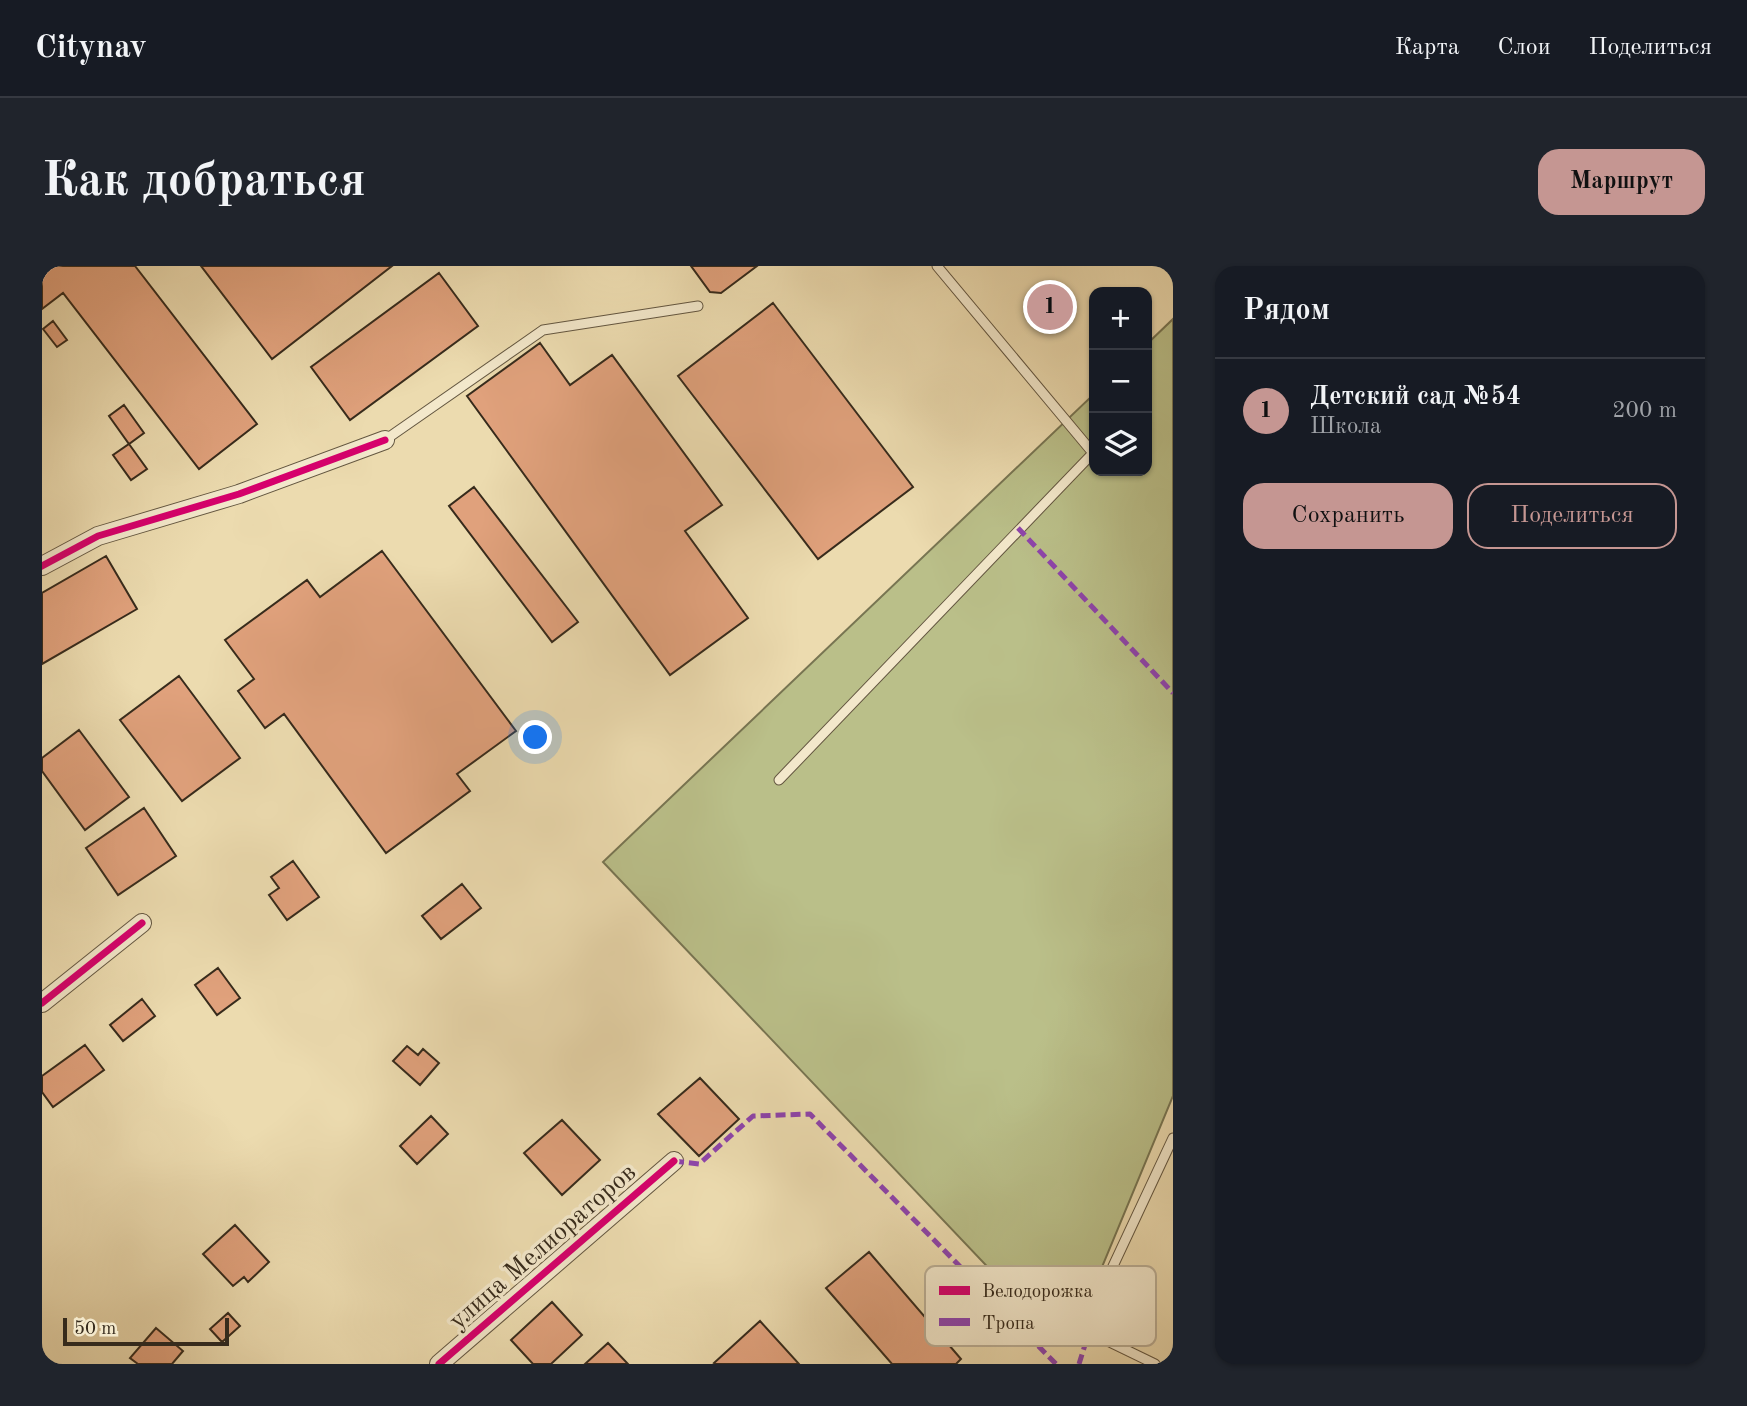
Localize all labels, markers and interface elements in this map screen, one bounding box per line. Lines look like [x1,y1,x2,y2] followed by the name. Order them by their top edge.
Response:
[35,32,147,65] text: Citynav
[1395,36,1460,60] text: Карта
[1498,36,1551,60] text: Слои
[1589,36,1712,60] text: Поделиться
[1538,149,1705,215] button: Маршрут
[42,158,366,207] text: Как добраться
[1027,281,1073,333] pin: 1
[1089,287,1152,476] map controls
[1089,287,1152,350] button: +
[1243,296,1330,326] text: Рядом
[1089,350,1152,413] button: −
[1310,384,1521,410] text: Детский сад №54
[1259,399,1273,422] text: 1
[1612,399,1677,422] text: 200 m
[1089,413,1152,476] button: layers
[1310,415,1381,438] text: Школа
[1243,483,1453,549] button: Сохранить
[1467,483,1677,549] button: Поделиться
[518,720,552,754] your location
[445,1159,641,1335] street label: улица Мелиораторов
[925,1266,1156,1346] legend
[982,1283,1093,1302] text: Велодорожка
[63,1315,229,1347] scale bar
[982,1315,1035,1334] text: Тропа
[74,1320,116,1339] text: 50 m

